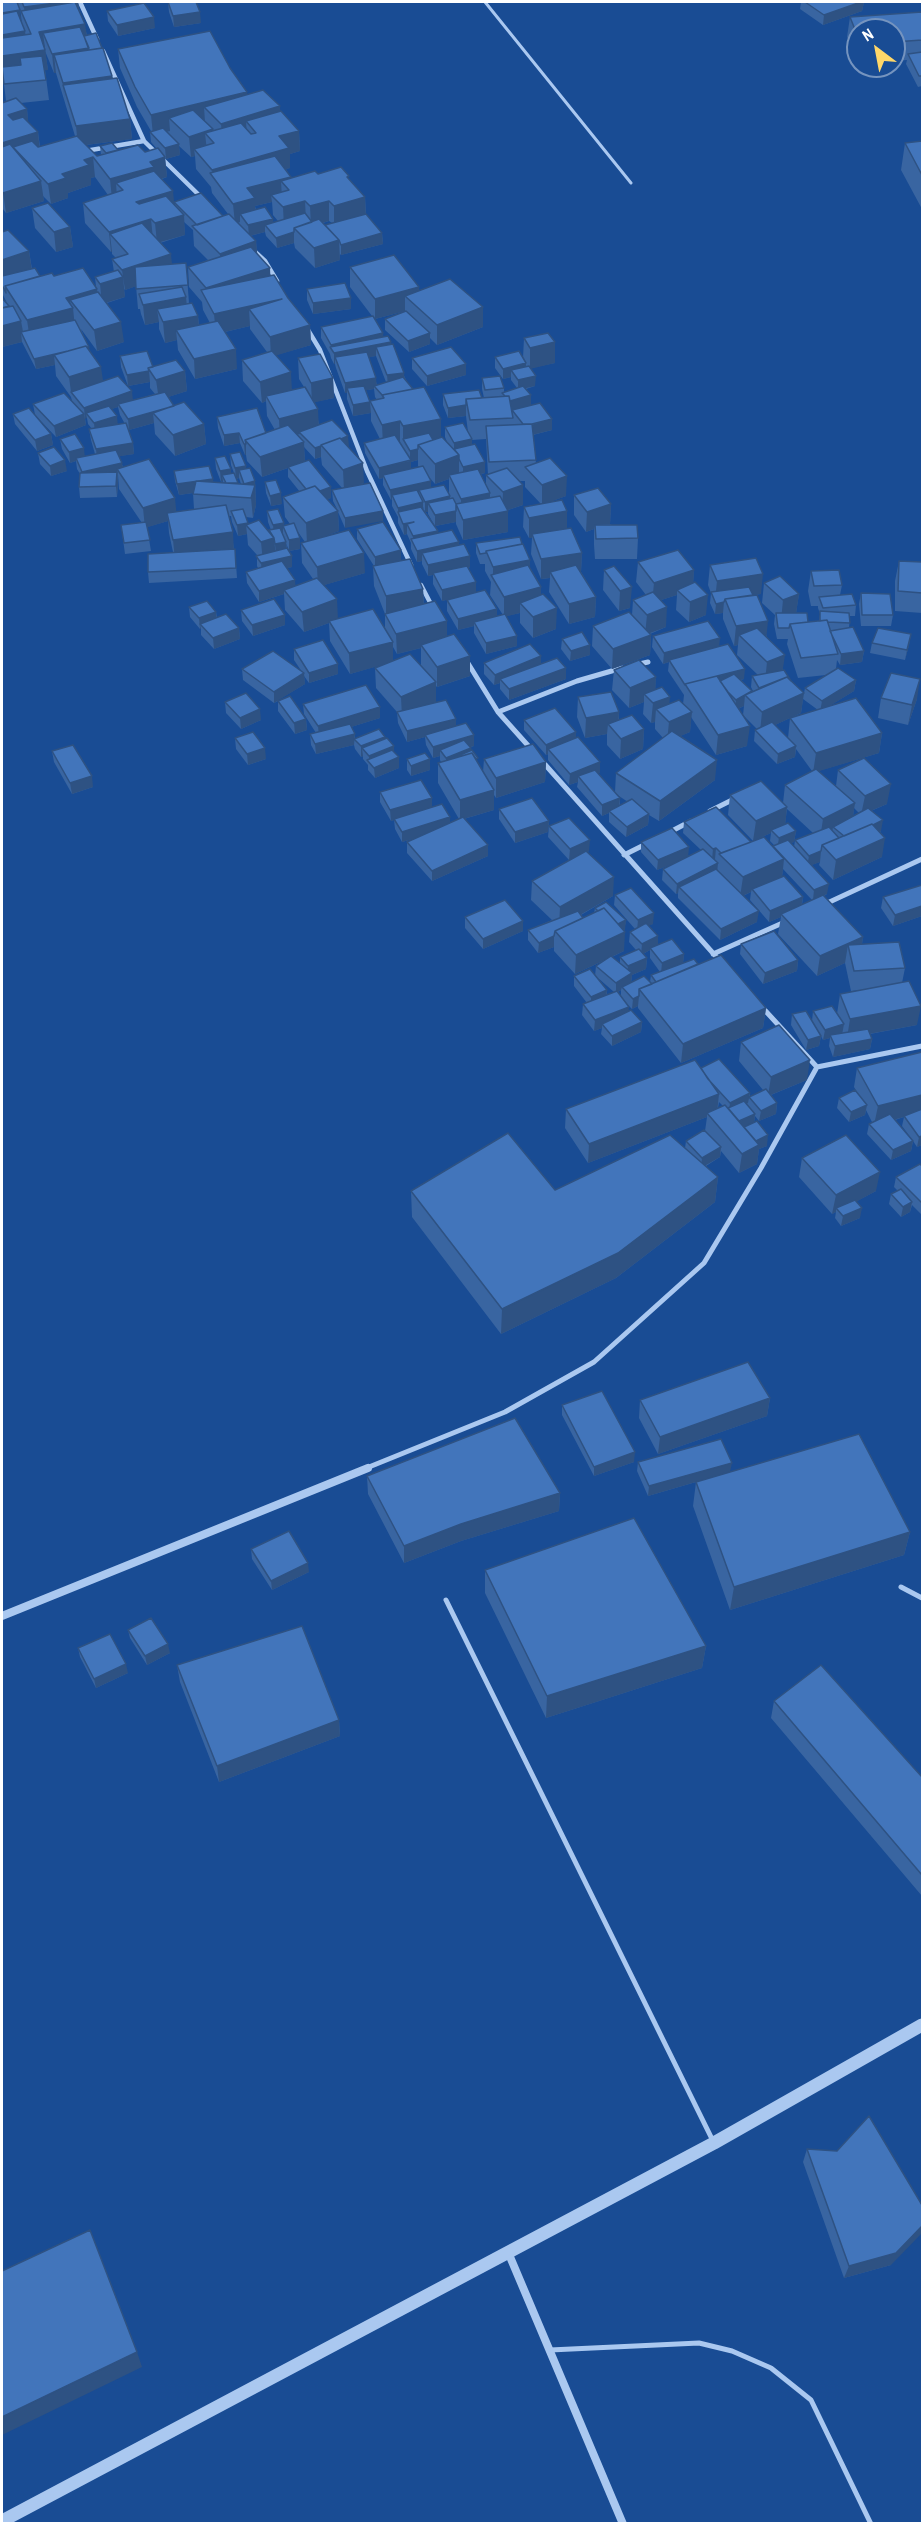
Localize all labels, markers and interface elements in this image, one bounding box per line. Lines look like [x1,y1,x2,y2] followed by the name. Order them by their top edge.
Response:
[846,18,906,78] north arrow
[858,23,877,46] text: N

